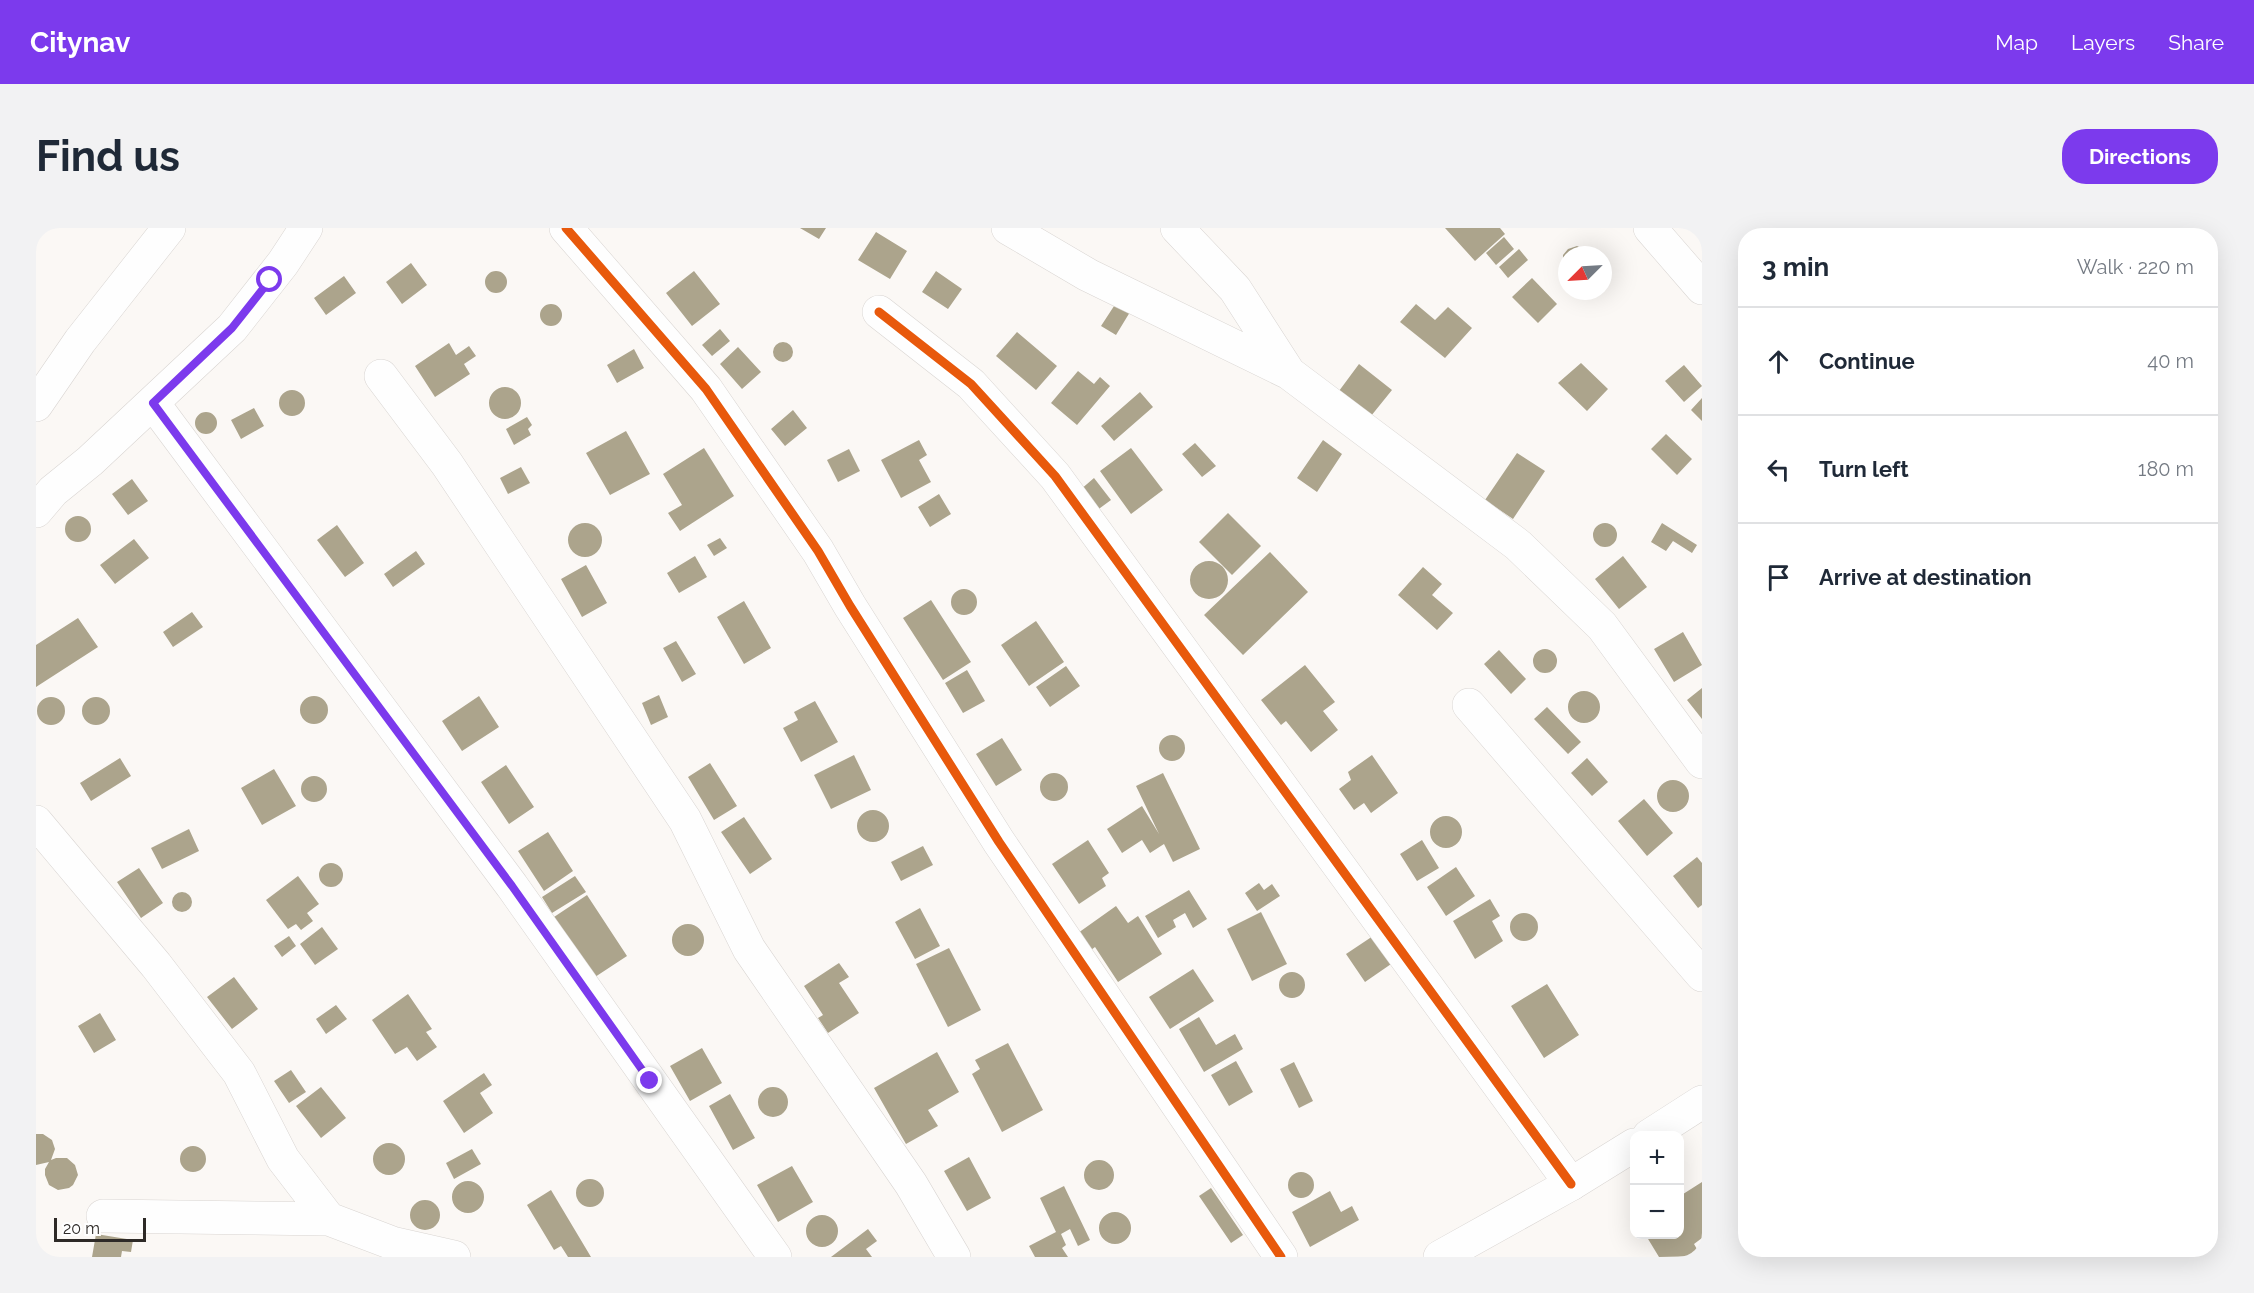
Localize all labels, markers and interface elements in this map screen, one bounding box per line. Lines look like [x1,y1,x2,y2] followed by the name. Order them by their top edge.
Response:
[30,26,130,59] text: Citynav
[1995,30,2038,55] text: Map
[2071,30,2135,55] text: Layers
[2168,30,2224,55] text: Share
[2062,129,2218,184] button: Directions
[36,132,180,181] text: Find us
[1558,246,1612,300] north arrow
[1762,252,1829,282] text: 3 min
[2077,255,2194,279] text: Walk · 220 m
[256,266,282,292] route start
[1762,345,1795,378] icon: ahead
[1819,348,1915,374] text: Continue
[2147,349,2194,373] text: 40 m
[1762,453,1795,486] icon: left
[1819,456,1909,482] text: Turn left
[2138,457,2194,481] text: 180 m
[1762,561,1795,594] icon: arrive
[1819,564,2032,590] text: Arrive at destination
[636,1067,662,1093] route end
[1630,1131,1684,1239] map controls
[1630,1131,1684,1185] button: +
[1630,1185,1684,1239] button: −
[54,1215,146,1242] scale bar
[63,1219,100,1238] text: 20 m

